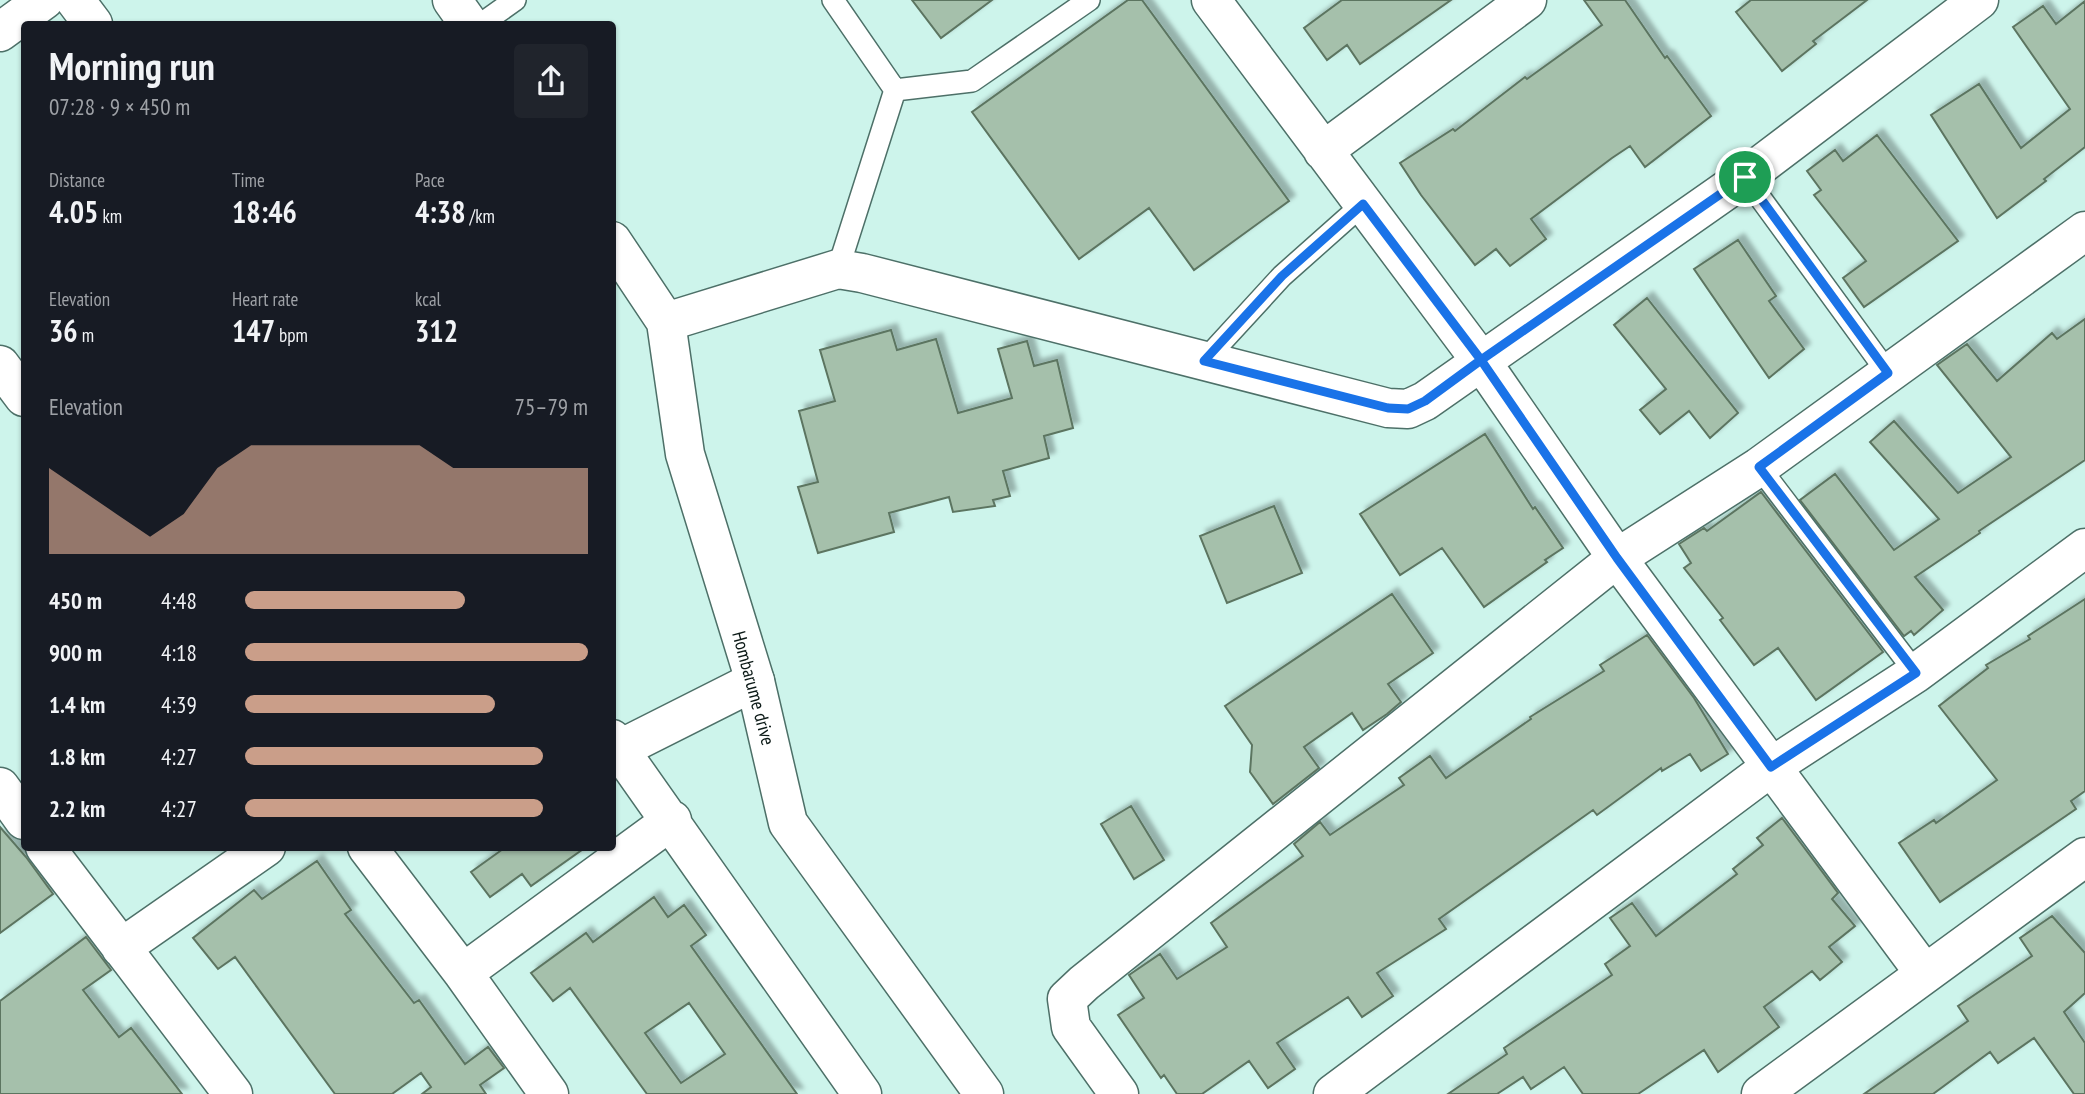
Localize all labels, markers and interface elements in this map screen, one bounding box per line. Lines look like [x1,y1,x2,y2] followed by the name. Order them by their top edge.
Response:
[49,41,215,90] text: Morning run
[514,44,588,118] button: share
[49,92,190,121] text: 07:28 · 9 × 450 m
[1715,147,1775,207] pin
[1726,158,1764,196] icon: arrive
[49,168,105,192] text: Distance
[232,168,265,192] text: Time
[415,168,445,192] text: Pace
[49,192,98,231] text: 4.05
[232,192,297,231] text: 18:46
[415,192,466,231] text: 4:38
[98,204,122,228] text: km
[466,204,495,228] text: /km
[49,287,110,311] text: Elevation
[232,287,298,311] text: Heart rate
[415,287,441,311] text: kcal
[49,311,78,350] text: 36
[232,311,275,350] text: 147
[415,311,458,350] text: 312
[78,323,94,347] text: m
[275,323,308,347] text: bpm
[49,392,123,421] text: Elevation
[515,392,588,421] text: 75–79 m
[49,586,102,615] text: 450 m
[161,586,197,615] text: 4:48
[727,628,781,748] street label: Hombarume drive
[49,638,102,667] text: 900 m
[161,638,197,667] text: 4:18
[49,690,105,719] text: 1.4 km
[161,690,197,719] text: 4:39
[49,742,105,771] text: 1.8 km
[161,742,197,771] text: 4:27
[49,794,105,823] text: 2.2 km
[161,794,197,823] text: 4:27

